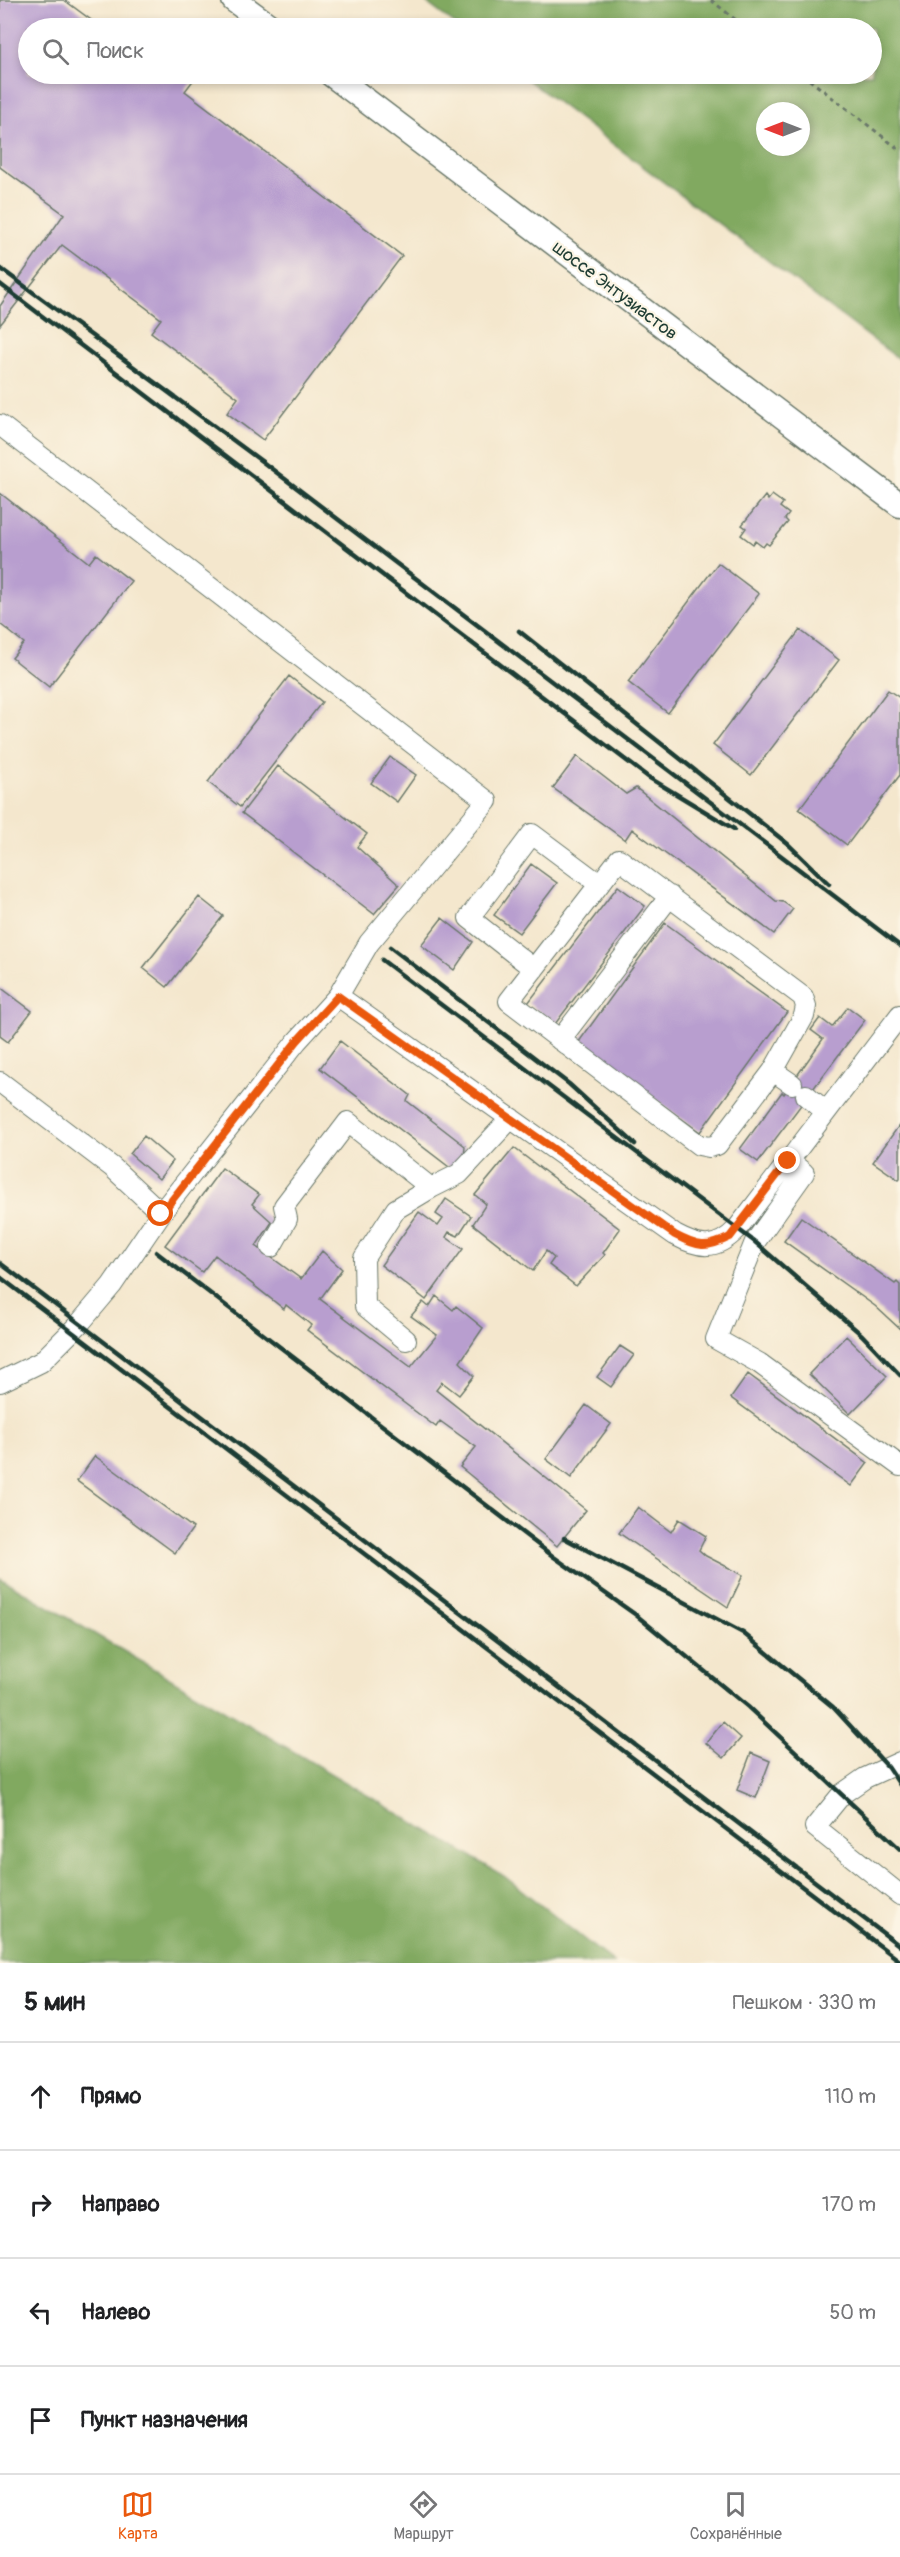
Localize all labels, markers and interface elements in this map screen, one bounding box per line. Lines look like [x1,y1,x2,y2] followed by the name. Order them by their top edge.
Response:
[18,18,882,84] search box
[39,35,72,68] icon: search
[87,37,144,65] text: Поиск
[756,102,810,156] north arrow
[547,236,682,345] street label: шоссе Энтузиастов
[774,1147,800,1173] route end
[147,1200,173,1226] route start
[24,1986,85,2018] text: 5 мин
[733,1990,876,2015] text: Пешком · 330 m
[24,2080,57,2113] icon: ahead
[81,2082,141,2110] text: Прямо
[825,2084,876,2109] text: 110 m
[24,2188,57,2221] icon: right
[81,2190,160,2218] text: Направо
[822,2192,876,2217] text: 170 m
[24,2296,57,2329] icon: left
[81,2298,150,2326] text: Налево
[829,2300,876,2325] text: 50 m
[24,2404,57,2437] icon: arrive
[81,2406,248,2434] text: Пункт назначения
[118,2488,158,2544] tab: Карта
[394,2488,454,2544] tab: Маршрут
[690,2488,782,2544] tab: Сохранённые

